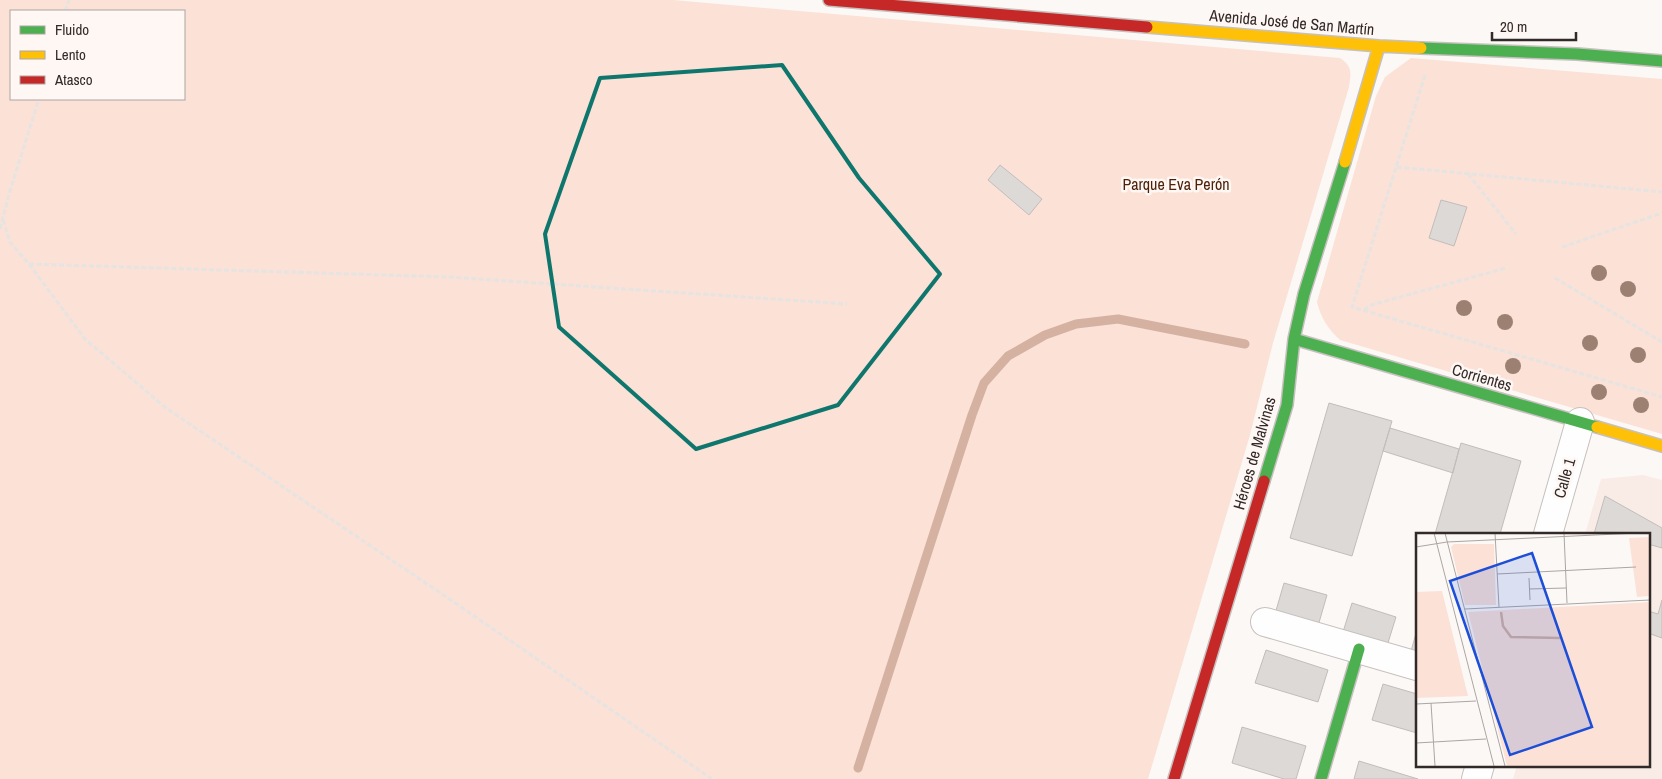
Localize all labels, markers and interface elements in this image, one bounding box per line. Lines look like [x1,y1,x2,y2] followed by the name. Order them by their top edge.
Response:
[1208,4,1375,40] street label: Avenida José de San Martín
[10,10,185,100] legend
[1492,10,1576,42] scale bar
[1500,16,1527,37] text: 20 m
[55,19,89,40] text: Fluido
[55,44,86,65] text: Lento
[54,69,93,90] text: Atasco
[1122,173,1230,195] park label: Parque Eva Perón
[1450,358,1514,396] street label: Corrientes
[1227,394,1281,512] street label: Héroes de Malvinas
[1548,455,1580,501] street label: Calle 1
[1416,533,1650,766] inset map

